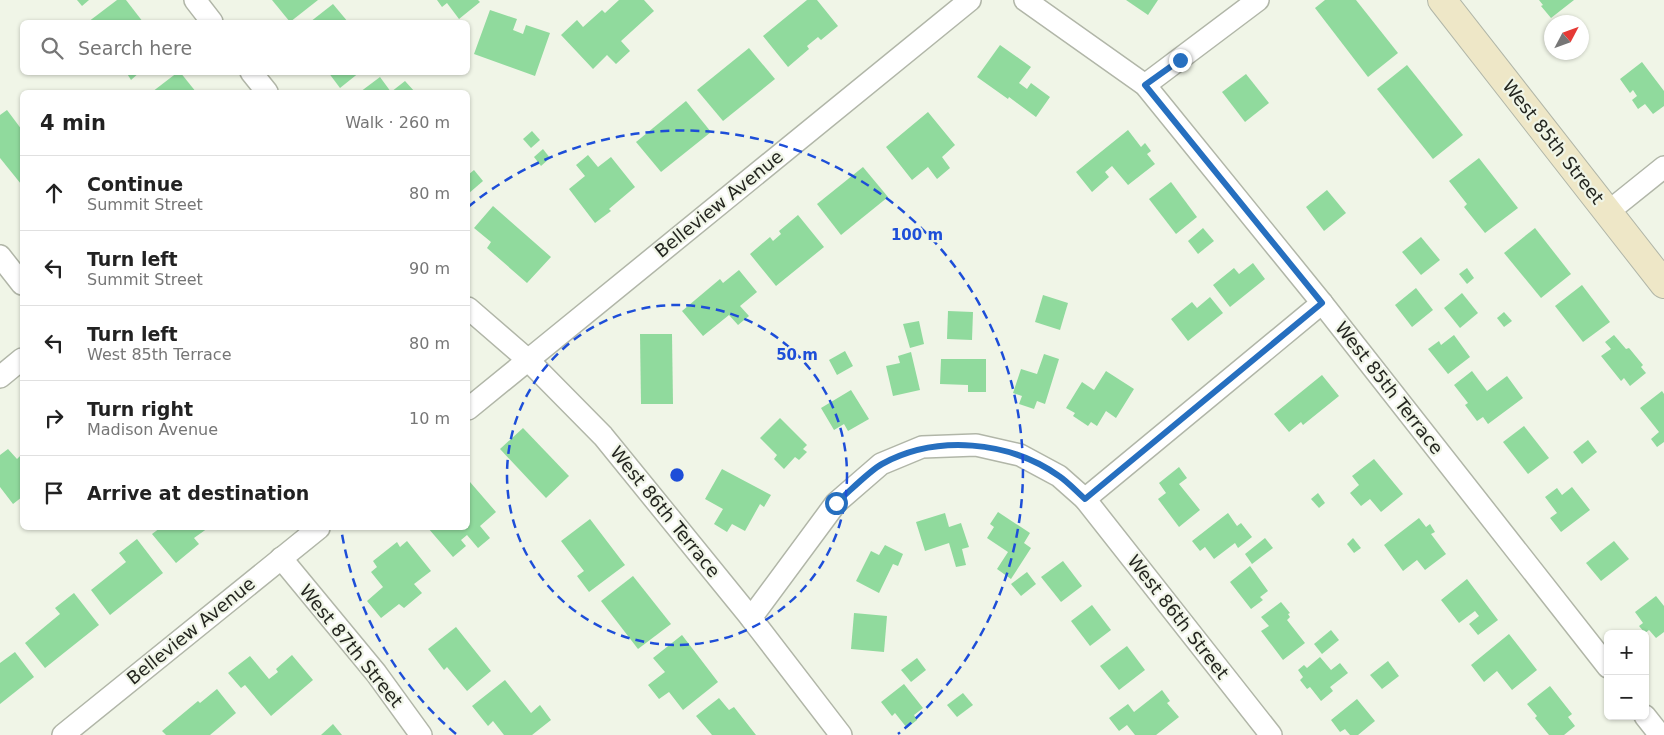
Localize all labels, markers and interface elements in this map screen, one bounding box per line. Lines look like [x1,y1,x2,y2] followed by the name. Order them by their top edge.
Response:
[1544,15,1589,60] north arrow
[20,20,470,75] search box
[38,34,66,62] icon: search
[78,37,192,59] text: Search here
[1169,49,1192,72] route end
[1498,75,1608,208] street label: West 85th Street
[40,111,106,135] text: 4 min
[345,113,450,132] text: Walk · 260 m
[650,146,787,262] street label: Belleview Avenue
[87,173,183,195] text: Continue
[40,179,68,207] icon: ahead
[409,184,450,203] text: 80 m
[87,195,203,214] text: Summit Street
[891,226,943,244] text: 100 m
[87,248,178,270] text: Turn left
[40,254,68,282] icon: left
[409,259,450,278] text: 90 m
[87,270,203,289] text: Summit Street
[1331,317,1448,458] street label: West 85th Terrace
[87,323,178,345] text: Turn left
[40,329,68,357] icon: left
[409,334,450,353] text: 80 m
[87,345,232,364] text: West 85th Terrace
[776,346,818,364] text: 50 m
[87,398,193,420] text: Turn right
[40,404,68,432] icon: right
[409,409,450,428] text: 10 m
[87,420,218,439] text: Madison Avenue
[606,442,725,581] street label: West 86th Terrace
[668,466,686,484] centre of rings
[40,479,68,507] icon: arrive
[87,482,309,504] text: Arrive at destination
[825,492,848,515] route start
[1123,550,1233,683] street label: West 86th Street
[122,573,259,689] street label: Belleview Avenue
[295,580,407,711] street label: West 87th Street
[1604,630,1649,720] map controls
[1604,630,1649,675] button: +
[1604,675,1649,720] button: −

